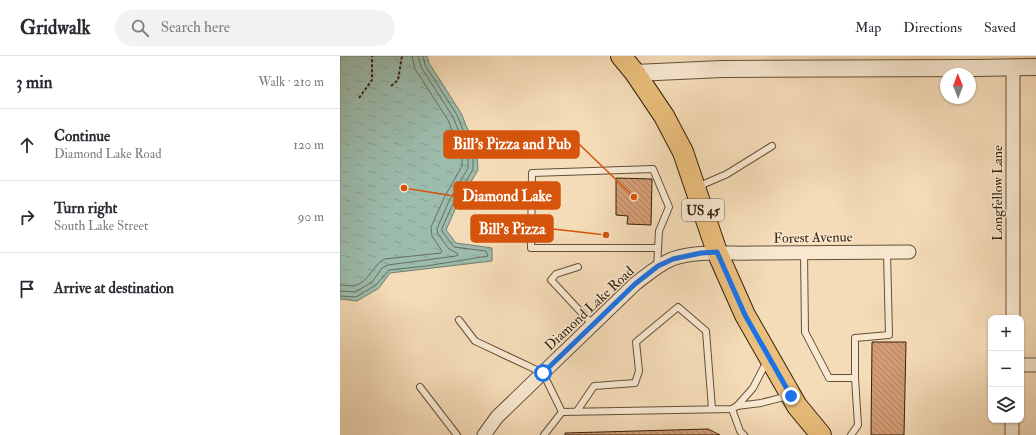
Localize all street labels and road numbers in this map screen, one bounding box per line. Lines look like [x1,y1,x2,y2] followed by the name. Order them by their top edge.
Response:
[989,145,1006,241] street label: Longfellow Lane
[682,199,724,221] road number: US 45
[773,228,853,247] street label: Forest Avenue
[541,263,638,354] street label: Diamond Lake Road

